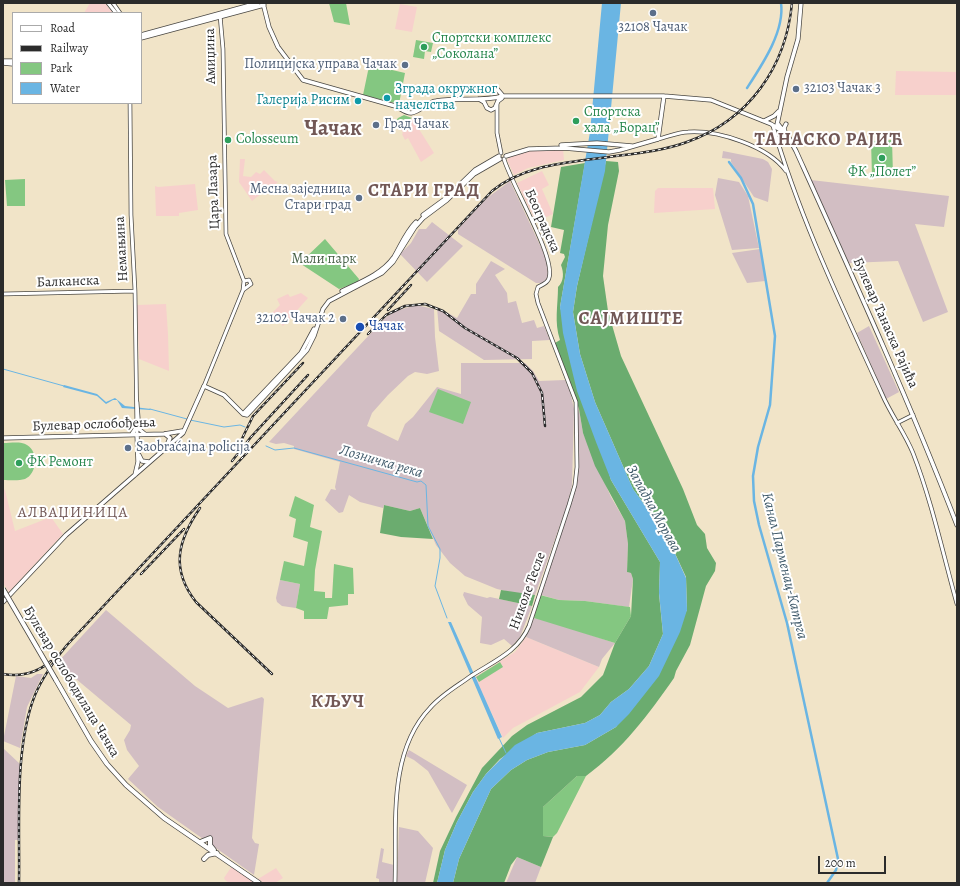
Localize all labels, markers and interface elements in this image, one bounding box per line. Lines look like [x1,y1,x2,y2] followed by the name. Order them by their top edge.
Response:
[648,8,658,18] marker: 32108 Чачак
[12,12,142,104] legend
[50,20,75,36] text: Road
[618,20,688,36] place label: 32108 Чачак
[202,28,220,84] street label: Амиџина
[432,31,551,64] place label: Спортски комплекс „Соколана”
[50,40,88,56] text: Railway
[419,42,429,52] marker: Спортски комплекс „Соколана”
[244,57,397,73] place label: Полицијска управа Чачак
[50,60,73,76] text: Park
[400,60,410,70] marker: Полицијска управа Чачак
[50,80,80,96] text: Water
[804,81,881,97] place label: 32103 Чачак 3
[395,82,497,114] place label: Зграда окружног начелства
[791,84,801,94] marker: 32103 Чачак 3
[256,93,350,109] place label: Галерија Рисим
[382,93,392,103] marker: Зграда окружног начелства
[353,96,363,106] marker: Галерија Рисим
[584,105,660,138] place label: Спортска хала „Борац”
[571,116,581,126] marker: Спортска хала „Борац”
[304,117,362,143] district label: Чачак
[384,117,449,133] place label: Град Чачак
[371,120,381,130] marker: Град Чачак
[755,130,903,152] district label: ТАНАСКО РАЈИЋ
[236,132,299,148] place label: Colosseum
[223,135,233,145] marker: Colosseum
[877,153,887,163] marker: ФК „Полет”
[204,154,224,230] street label: Цара Лазара
[848,165,916,181] place label: ФК „Полет”
[368,181,480,203] district label: СТАРИ ГРАД
[250,182,351,214] place label: Месна заједница Стари град
[521,187,563,255] street label: Београдска
[354,193,364,203] marker: Месна заједница Стари град
[112,216,132,282] street label: Немањина
[291,252,357,268] park label: Мали парк
[849,255,921,391] street label: Булевар Танаска Рајића
[36,273,100,291] street label: Балканска
[579,309,683,331] district label: САЈМИШТЕ
[256,311,335,327] place label: 32102 Чачак 2
[338,314,348,324] marker: 32102 Чачак 2
[369,319,404,335] place label: Чачак
[354,321,366,333] marker: Чачак
[32,414,156,436] street label: Булевар ослобођења
[136,440,250,456] place label: Saobraćajna policija
[337,442,425,482] water label: Лозничка река
[123,443,133,453] marker: Saobraćajna policija
[27,455,93,471] place label: ФК Ремонт
[14,458,24,468] marker: ФК Ремонт
[622,462,684,556] water label: Западна Морава
[757,491,811,641] water label: Канал Парменац-Катрга
[18,504,128,522] district label: АЛВАЏИНИЦА
[506,550,550,632] street label: Николе Тесле
[19,603,123,761] street label: Булевар ослободилаца Чачка
[311,692,365,714] district label: КЉУЧ
[820,848,888,874] scale bar
[825,855,856,871] text: 200 m

